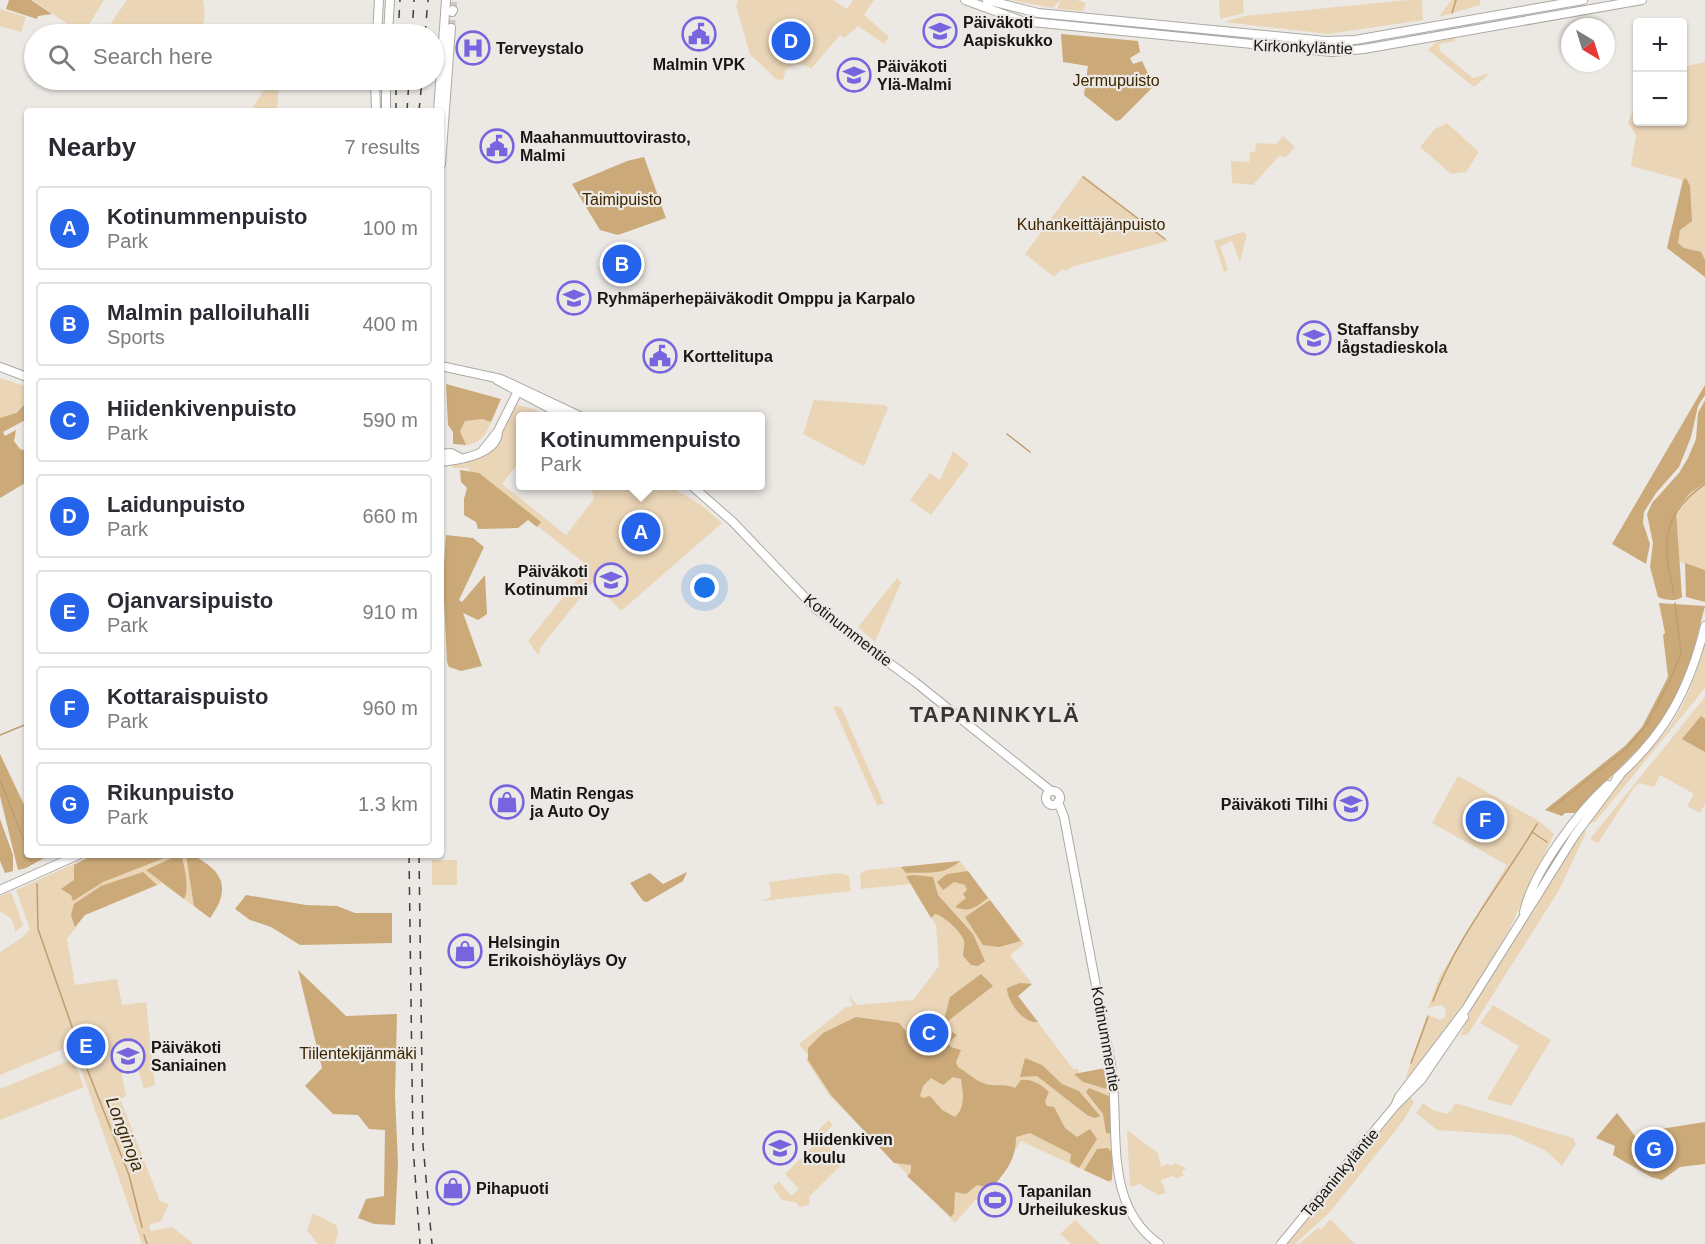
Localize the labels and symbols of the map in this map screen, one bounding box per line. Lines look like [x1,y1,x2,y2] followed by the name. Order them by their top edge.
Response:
[922,13,958,49] school or university icon: Päiväkoti Aapiskukko
[963,14,1053,49] place label: Päiväkoti Aapiskukko
[681,16,717,52] public building icon: Malmin VPK
[772,18,810,63] pin: D
[1561,18,1615,72] north arrow
[455,30,491,66] hospital icon: Terveystalo
[1253,37,1353,57] street label: Kirkonkyläntie
[496,40,584,57] place label: Terveystalo
[653,56,746,73] place label: Malmin VPK
[836,57,872,93] school or university icon: Päiväkoti Ylä-Malmi
[877,58,952,93] place label: Päiväkoti Ylä-Malmi
[1072,72,1160,89] park label: Jermupuisto
[479,128,515,164] public building icon: Maahanmuuttovirasto, Malmi
[520,129,691,164] place label: Maahanmuuttovirasto, Malmi
[582,191,662,208] park label: Taimipuisto
[1017,216,1165,233] park label: Kuhankeittäjänpuisto
[602,242,642,286] pin: B
[556,280,592,316] school or university icon: Ryhmäperhepäiväkodit Omppu ja Karpalo
[597,290,916,307] place label: Ryhmäperhepäiväkodit Omppu ja Karpalo
[1296,320,1332,356] school or university icon: Staffansby lågstadieskola
[1337,321,1447,356] place label: Staffansby lågstadieskola
[642,338,678,374] public building icon: Korttelitupa
[683,348,773,365] place label: Korttelitupa
[622,510,660,554] pin: A
[593,562,629,598] school or university icon: Päiväkoti Kotinummi
[504,563,588,598] place label: Päiväkoti Kotinummi
[690,573,719,602] your location
[801,590,895,670] street label: Kotinummentie
[910,702,1080,727] district label: TAPANINKYLÄ
[489,784,525,820] shop icon: Matin Rengas ja Auto Oy
[529,785,634,820] place label: Matin Rengas ja Auto Oy
[1333,786,1369,822] school or university icon: Päiväkoti Tilhi
[1221,796,1328,813] place label: Päiväkoti Tilhi
[1466,798,1504,842] pin: F
[447,933,483,969] shop icon: Helsingin Erikoishöyläys Oy
[488,934,627,969] place label: Helsingin Erikoishöyläys Oy
[1088,985,1124,1093] street label: Kotinummentie
[910,1010,948,1056] pin: C
[66,1024,106,1068] pin: E
[110,1038,146,1074] school or university icon: Päiväkoti Saniainen
[151,1039,227,1074] place label: Päiväkoti Saniainen
[299,1045,417,1062] park label: Tiilentekijänmäki
[102,1094,148,1174] water label: Longinoja
[1298,1125,1382,1221] street label: Tapaninkyläntie
[1634,1126,1674,1172] pin: G
[762,1130,798,1166] school or university icon: Hiidenkiven koulu
[803,1131,893,1166] place label: Hiidenkiven koulu
[435,1170,471,1206] shop icon: Pihapuoti
[476,1180,549,1197] place label: Pihapuoti
[977,1182,1013,1218] sports icon: Tapanilan Urheilukeskus
[1018,1183,1127,1218] place label: Tapanilan Urheilukeskus

